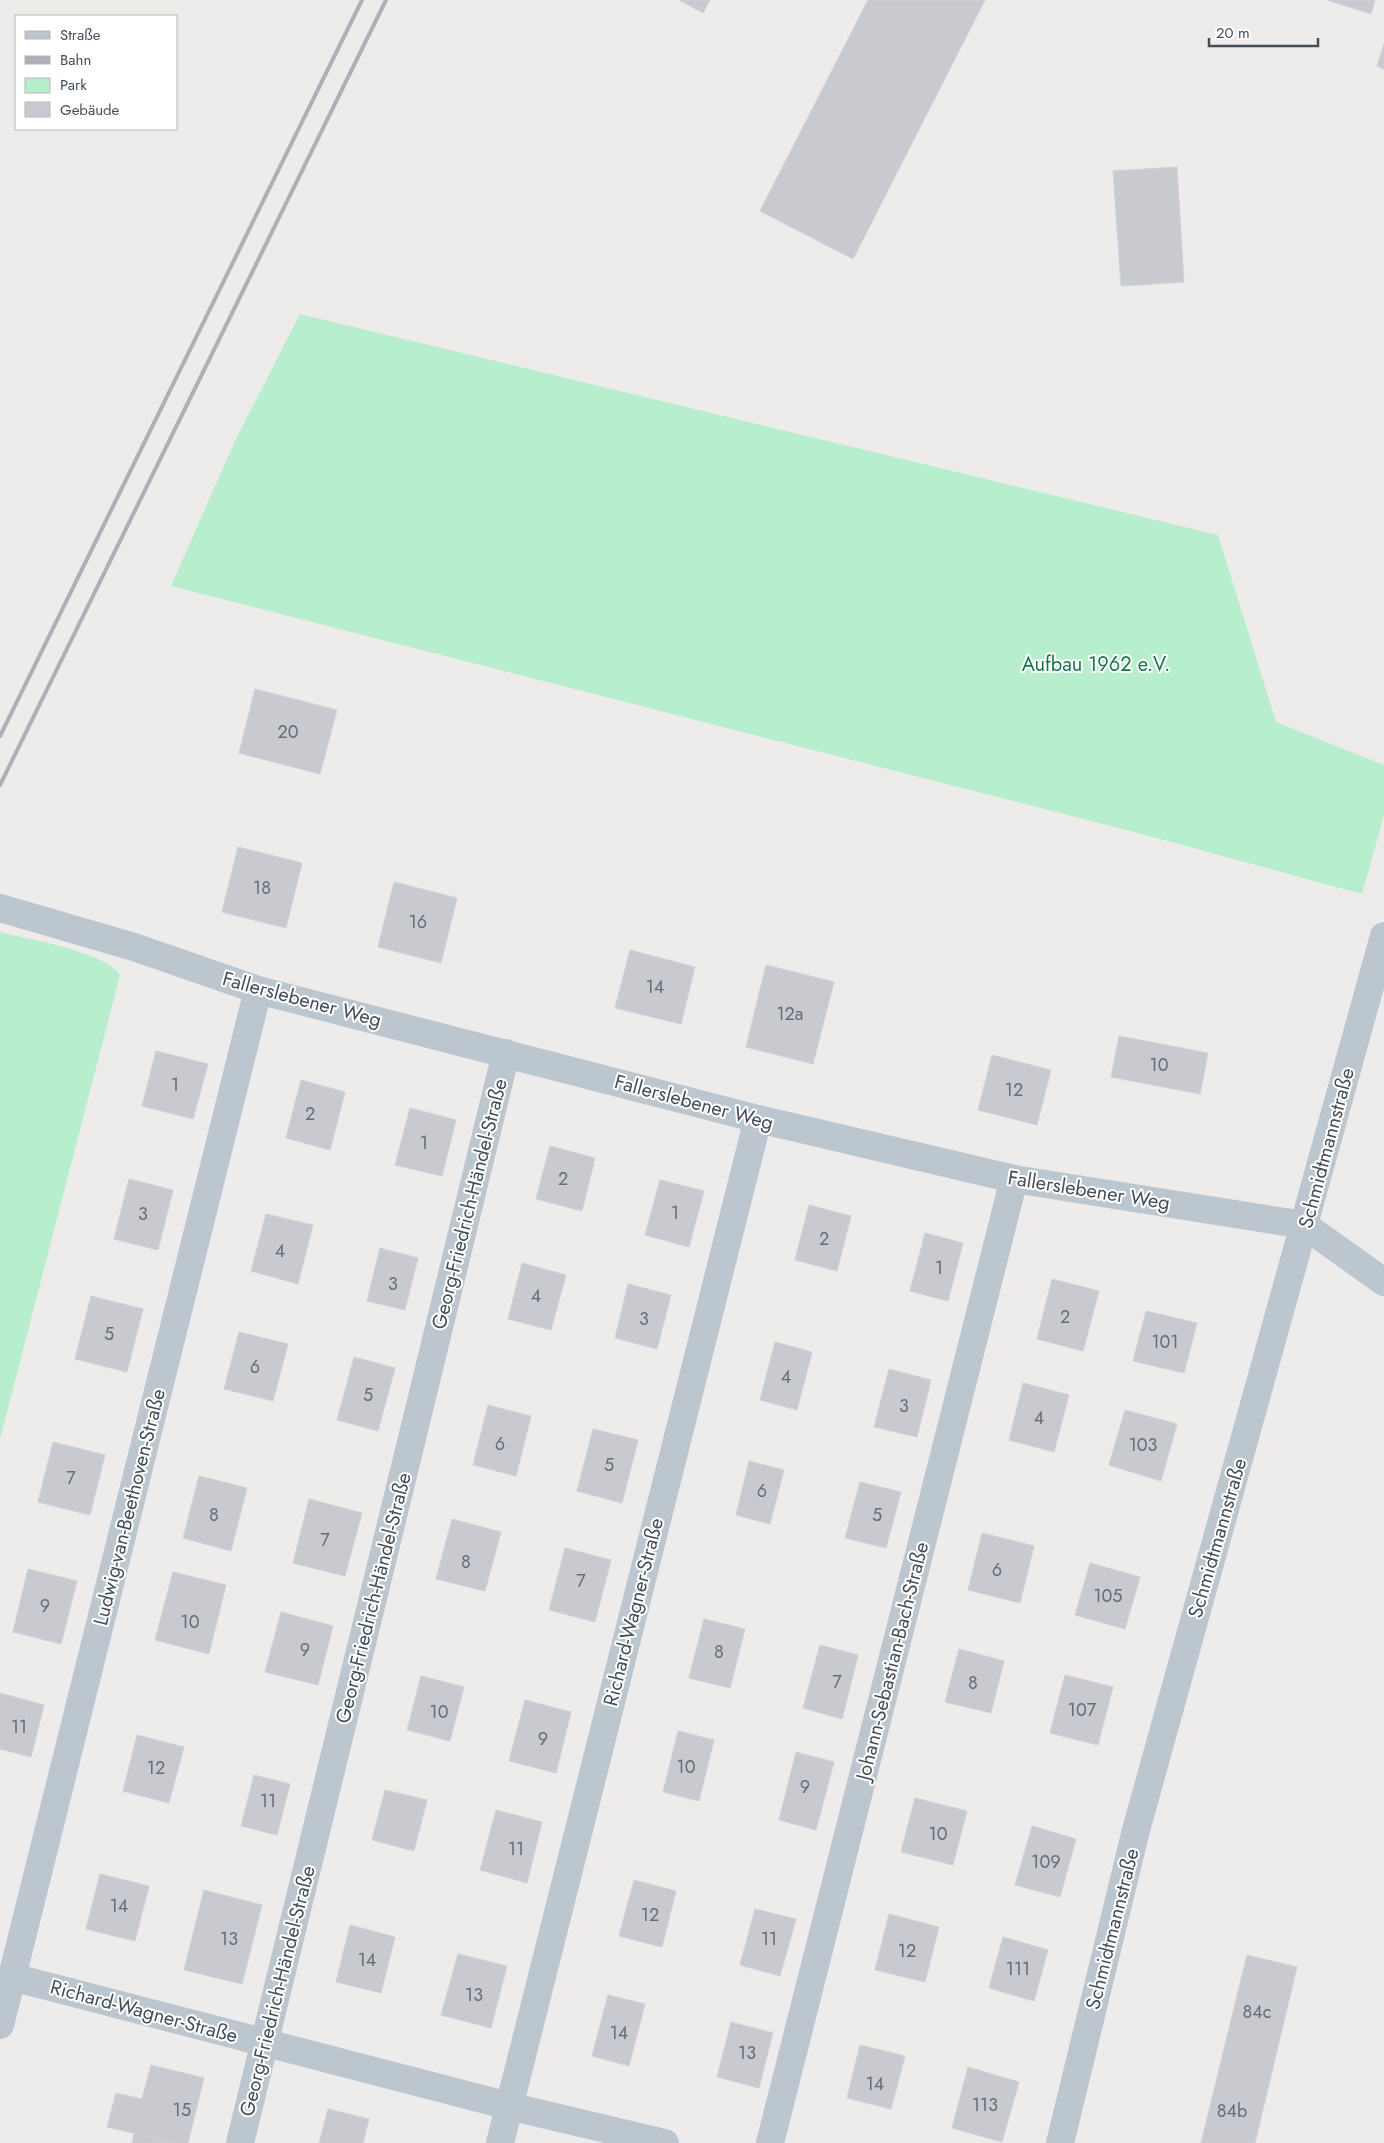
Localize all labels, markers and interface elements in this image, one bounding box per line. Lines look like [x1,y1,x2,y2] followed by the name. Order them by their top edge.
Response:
[15,15,178,130] legend
[1209,15,1318,47] scale bar
[1216,22,1250,44] text: 20 m
[60,24,101,46] text: Straße
[60,49,91,71] text: Bahn
[60,74,87,96] text: Park
[60,99,120,121] text: Gebäude
[1022,650,1170,679] park label: Aufbau 1962 e.V.
[277,719,299,745] house number: 20
[253,875,271,901] house number: 18
[409,909,427,935] house number: 16
[219,964,385,1035] street label: Fallerslebener Weg
[646,974,664,1000] house number: 14
[777,1001,804,1027] house number: 12a
[1150,1052,1169,1078] house number: 10
[1291,1065,1362,1232] street label: Schmidtmannstraße
[611,1067,777,1138] street label: Fallerslebener Weg
[171,1072,179,1098] house number: 1
[424,1076,515,1333] street label: Georg-Friedrich-Händel-Straße
[1005,1077,1023,1103] house number: 12
[305,1101,315,1127] house number: 2
[420,1130,428,1156] house number: 1
[1006,1163,1172,1218] street label: Fallerslebener Weg
[558,1166,568,1192] house number: 2
[671,1200,679,1226] house number: 1
[138,1201,148,1227] house number: 3
[819,1226,829,1252] house number: 2
[275,1238,285,1264] house number: 4
[935,1255,943,1281] house number: 1
[388,1271,398,1297] house number: 3
[531,1283,541,1309] house number: 4
[1060,1304,1070,1330] house number: 2
[639,1306,649,1332] house number: 3
[104,1321,114,1347] house number: 5
[1152,1329,1179,1355] house number: 101
[250,1354,260,1380] house number: 6
[781,1364,791,1390] house number: 4
[363,1382,373,1408] house number: 5
[86,1386,173,1629] street label: Ludwig-van-Beethoven-Straße
[899,1393,909,1419] house number: 3
[1034,1405,1044,1431] house number: 4
[495,1431,505,1457] house number: 6
[1129,1432,1158,1458] house number: 103
[604,1452,614,1478] house number: 5
[1181,1455,1254,1622] street label: Schmidtmannstraße
[66,1465,76,1491] house number: 7
[328,1470,419,1727] street label: Georg-Friedrich-Händel-Straße
[757,1478,767,1504] house number: 6
[209,1502,219,1528] house number: 8
[872,1502,882,1528] house number: 5
[596,1515,671,1709] street label: Richard-Wagner-Straße
[320,1527,330,1553] house number: 7
[848,1539,936,1786] street label: Johann-Sebastian-Bach-Straße
[461,1549,471,1575] house number: 8
[992,1557,1002,1583] house number: 6
[576,1568,586,1594] house number: 7
[1093,1583,1123,1609] house number: 105
[40,1593,50,1619] house number: 9
[181,1609,200,1635] house number: 10
[300,1637,310,1663] house number: 9
[714,1639,724,1665] house number: 8
[832,1669,842,1695] house number: 7
[968,1670,978,1696] house number: 8
[1068,1697,1097,1723] house number: 107
[430,1699,449,1725] house number: 10
[11,1714,27,1740] house number: 11
[538,1726,548,1752] house number: 9
[677,1754,696,1780] house number: 10
[147,1755,165,1781] house number: 12
[800,1774,810,1800] house number: 9
[260,1788,276,1814] house number: 11
[929,1821,948,1847] house number: 10
[508,1836,524,1862] house number: 11
[1078,1845,1147,2013] street label: Schmidtmannstraße
[1031,1849,1061,1875] house number: 109
[232,1863,323,2120] street label: Georg-Friedrich-Händel-Straße
[110,1893,128,1919] house number: 14
[641,1902,659,1928] house number: 12
[220,1926,238,1952] house number: 13
[761,1926,777,1952] house number: 11
[898,1938,916,1964] house number: 12
[358,1947,376,1973] house number: 14
[1006,1956,1030,1982] house number: 111
[47,1972,241,2050] street label: Richard-Wagner-Straße
[465,1982,483,2008] house number: 13
[1243,1999,1271,2025] house number: 84c
[610,2020,628,2046] house number: 14
[738,2040,756,2066] house number: 13
[866,2071,884,2097] house number: 14
[972,2092,998,2118] house number: 113
[173,2097,191,2123] house number: 15
[1217,2098,1247,2124] house number: 84b

